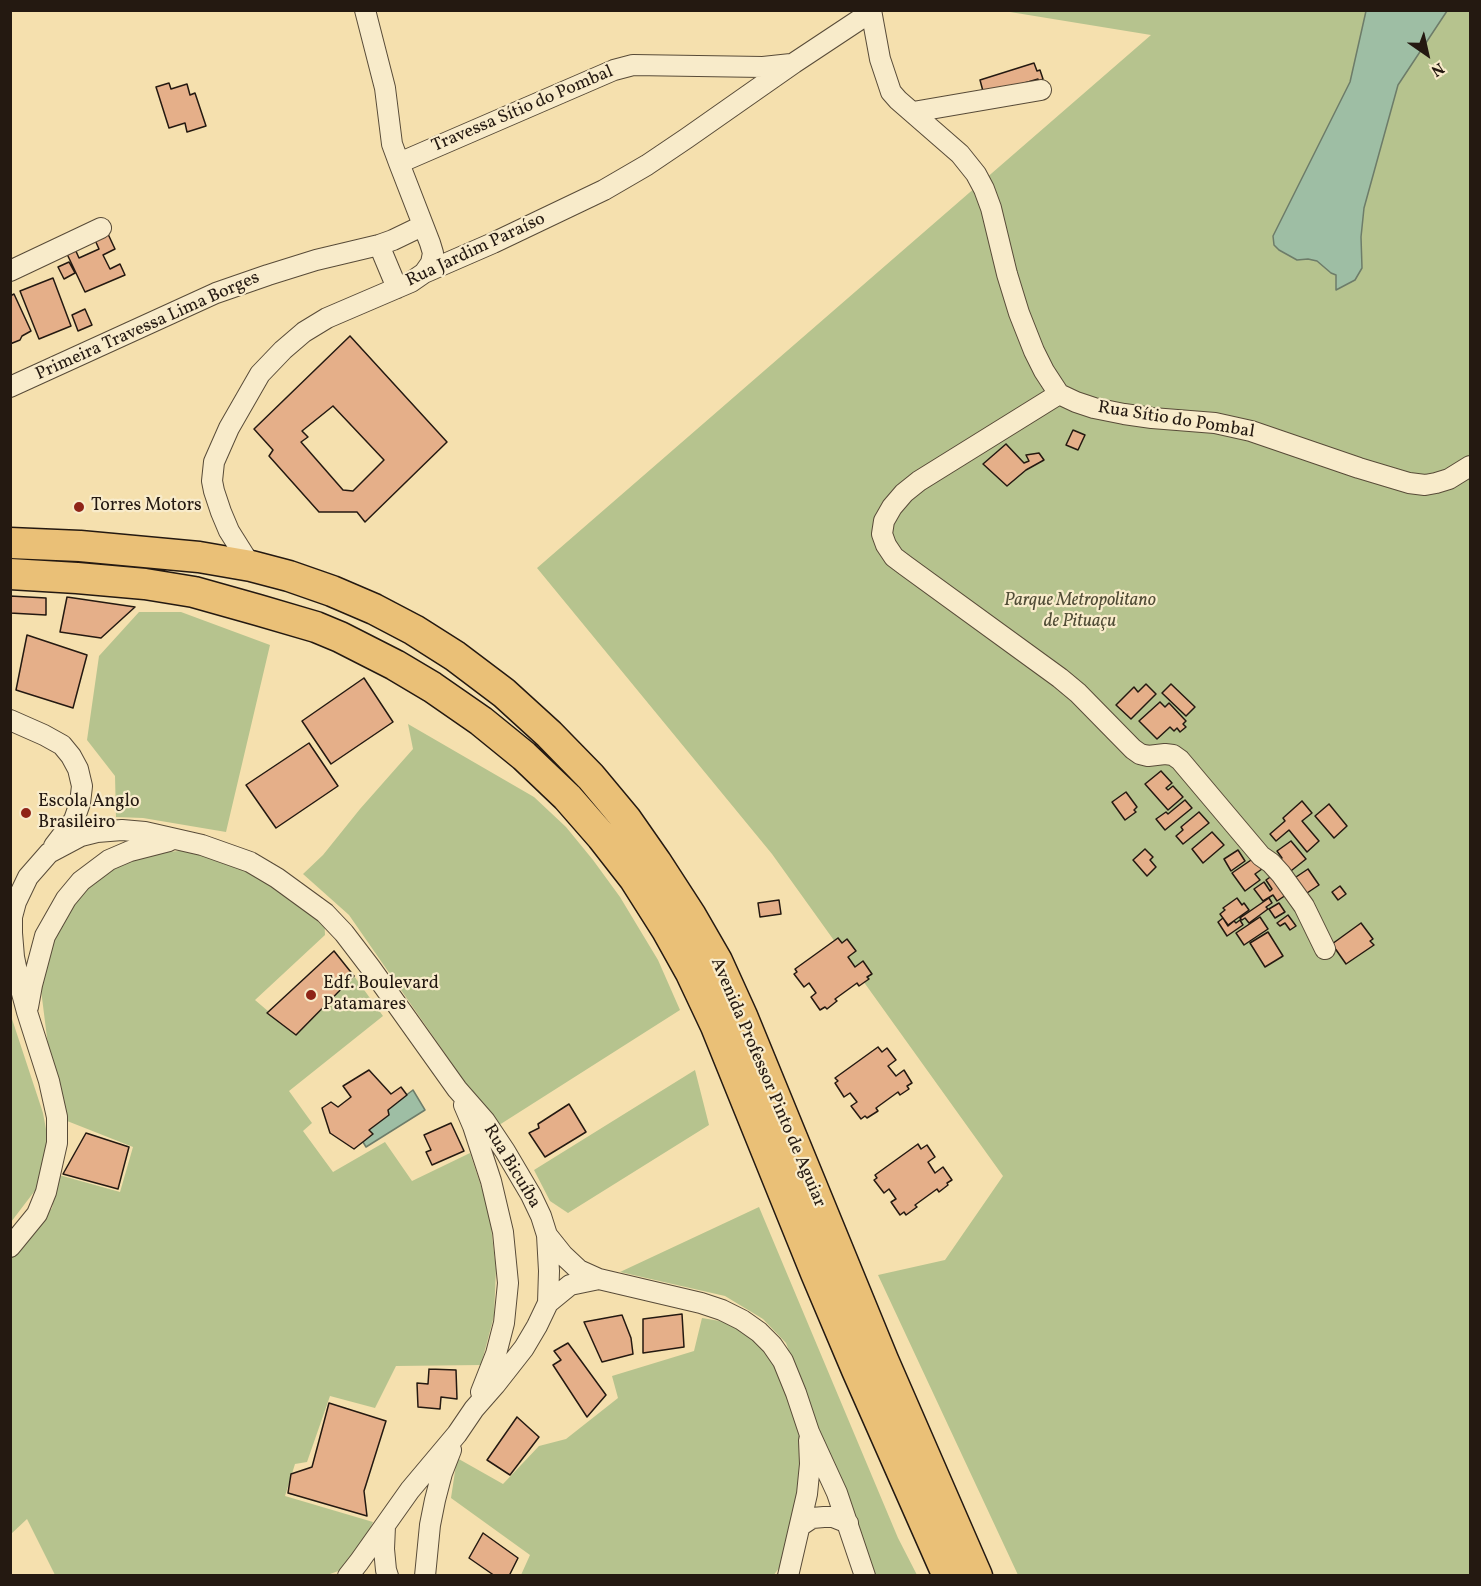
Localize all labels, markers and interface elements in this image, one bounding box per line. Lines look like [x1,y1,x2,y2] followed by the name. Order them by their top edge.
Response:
[1397,24,1457,84] north arrow
[1426,57,1448,81] text: N
[429,62,617,158] street label: Travessa Sítio do Pombal
[403,209,549,293] street label: Rua Jardim Paraíso
[33,268,263,386] street label: Primeira Travessa Lima Borges
[1096,398,1256,444] street label: Rua Sítio do Pombal
[91,496,202,518] place label: Torres Motors
[72,500,86,514] marker: Torres Motors
[1004,591,1156,634] park label: Parque Metropolitano de Pituaçu
[38,792,139,834] place label: Escola Anglo Brasileiro
[19,806,33,820] marker: Escola Anglo Brasileiro
[705,955,829,1211] street label: Avenida Professor Pinto de Aguiar
[323,974,439,1016] place label: Edf. Boulevard Patamares
[304,988,318,1002] marker: Edf. Boulevard Patamares
[478,1121,544,1213] street label: Rua Bicuíba

